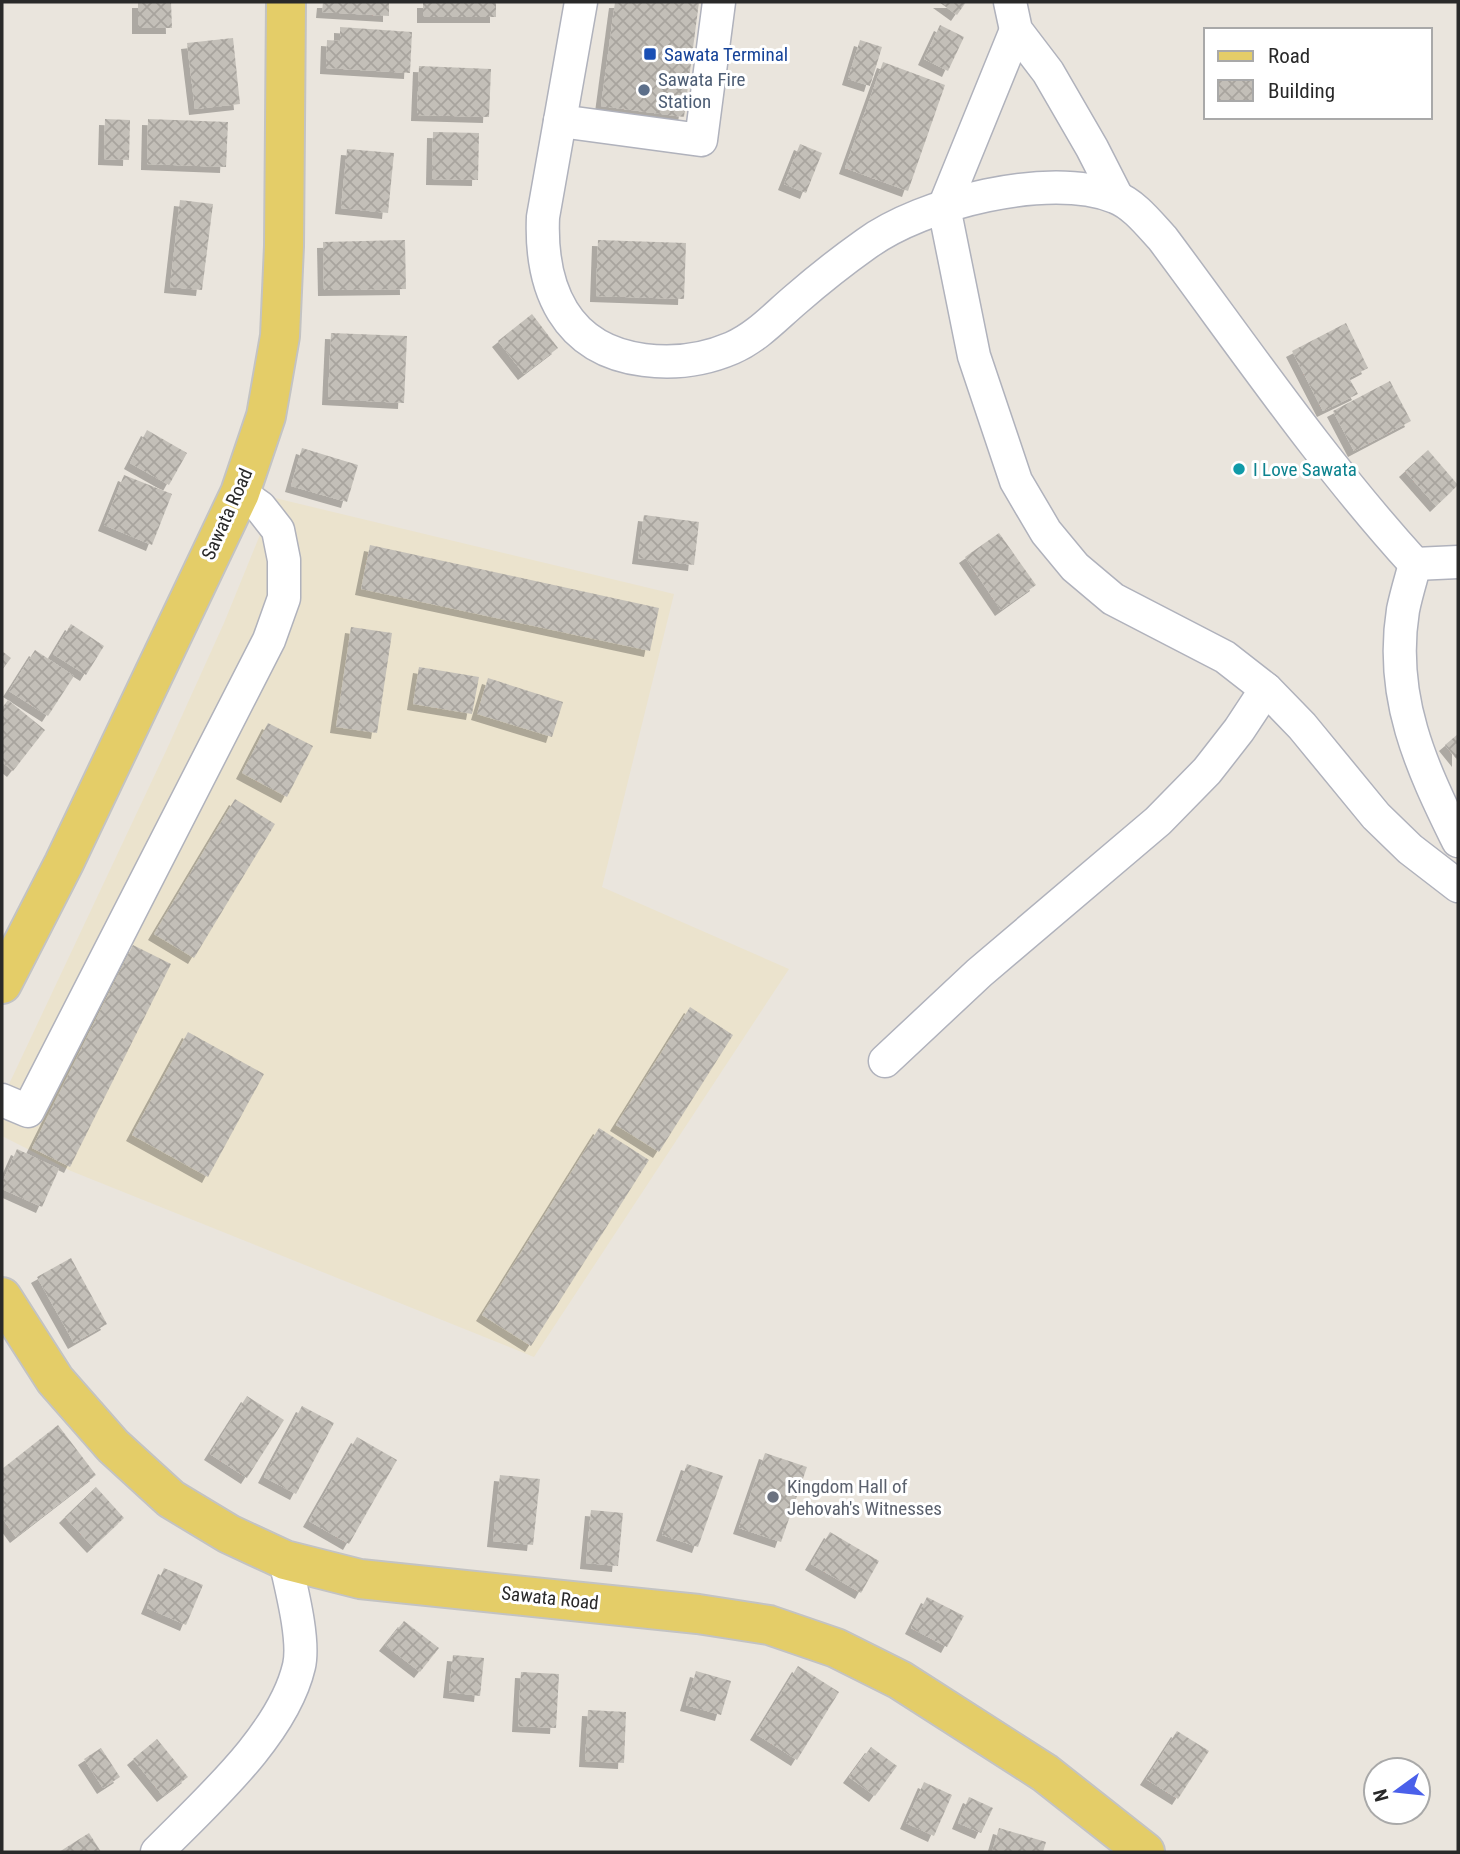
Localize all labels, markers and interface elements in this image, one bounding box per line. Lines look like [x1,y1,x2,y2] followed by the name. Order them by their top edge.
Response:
[1204,28,1432,119] legend
[664,43,788,66] place label: Sawata Terminal
[1268,44,1310,68] text: Road
[642,46,658,62] marker: Sawata Terminal
[658,68,746,113] place label: Sawata Fire Station
[1268,79,1335,103] text: Building
[636,82,652,98] marker: Sawata Fire Station
[1253,458,1357,481] place label: I Love Sawata
[1231,461,1247,477] marker: I Love Sawata
[197,465,257,563] street label: Sawata Road
[787,1475,942,1520] place label: Kingdom Hall of Jehovah's Witnesses
[765,1489,781,1505] marker: Kingdom Hall of Jehovah's Witnesses
[500,1581,600,1615] street label: Sawata Road
[1362,1756,1432,1826] north arrow
[1368,1787,1394,1804] text: N

